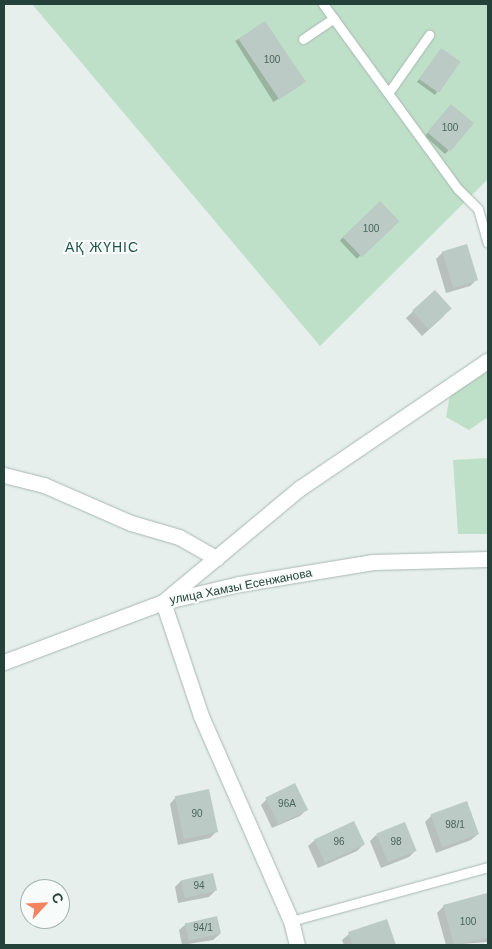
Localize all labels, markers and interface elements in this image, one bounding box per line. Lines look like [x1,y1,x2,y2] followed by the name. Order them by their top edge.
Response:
[264,54,280,66] house number: 100
[442,122,458,134] house number: 100
[363,223,379,235] house number: 100
[64,239,140,255] district label: АҚ ЖҮНІС
[169,566,313,608] street label: улица Хамзы Есенжанова
[278,798,296,810] house number: 96А
[191,808,203,820] house number: 90
[445,819,465,831] house number: 98/1
[333,836,345,848] house number: 96
[390,836,402,848] house number: 98
[20,879,70,929] north arrow
[193,880,205,892] house number: 94
[48,890,67,906] text: С
[460,916,476,928] house number: 100
[193,922,213,934] house number: 94/1

